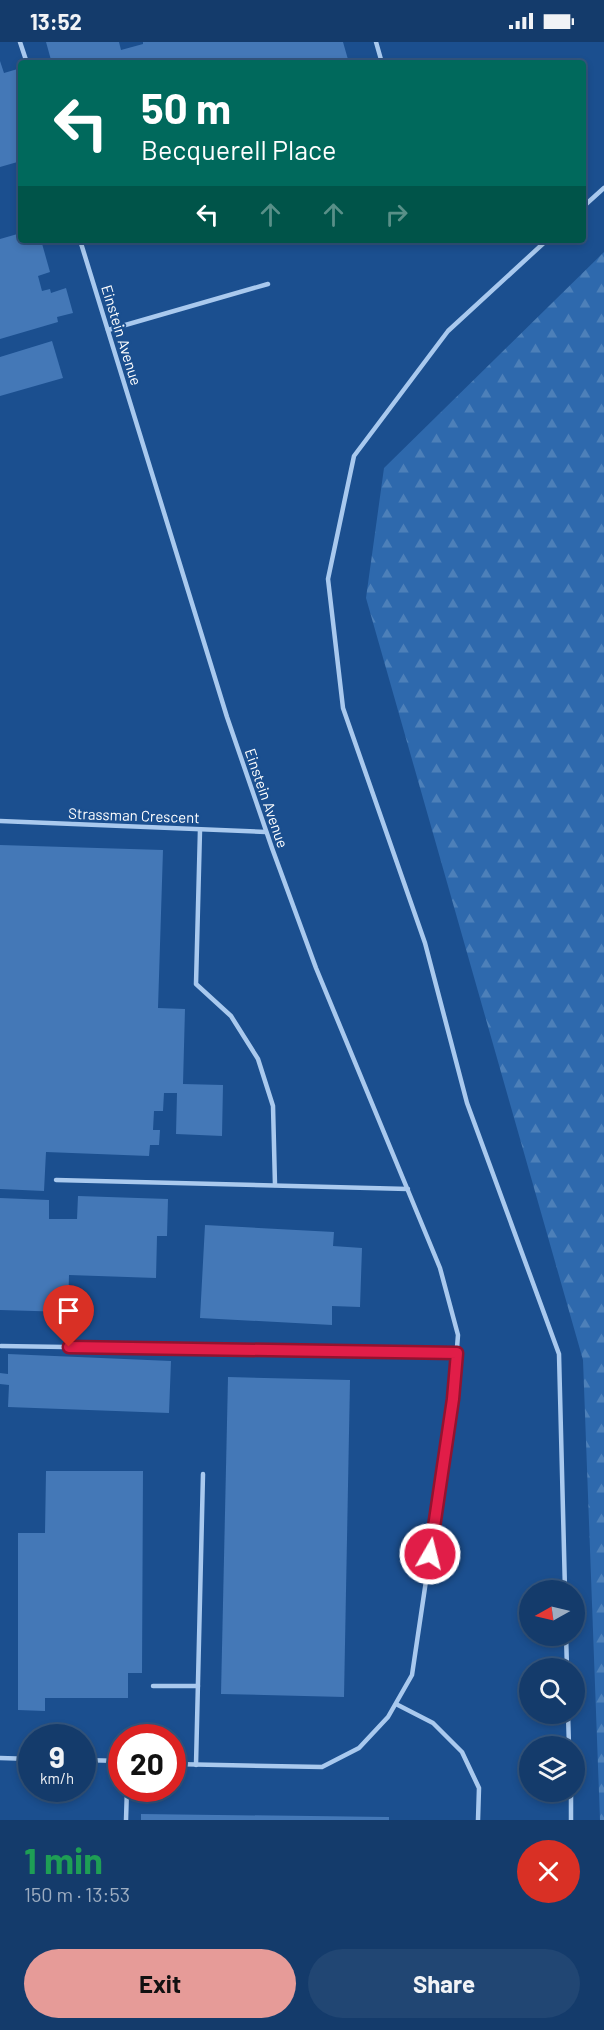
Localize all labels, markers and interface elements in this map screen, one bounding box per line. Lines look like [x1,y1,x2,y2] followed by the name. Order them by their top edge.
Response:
[30,8,82,34] text: 13:52
[141,82,231,132] text: 50 m
[42,84,120,162] icon: left
[141,133,336,165] text: Becquerell Place
[191,198,224,231] icon: left
[254,198,287,231] icon: ahead
[317,198,350,231] icon: ahead
[380,198,413,231] icon: right
[98,283,146,387] street label: Einstein Avenue
[242,746,292,850] street label: Einstein Avenue
[68,804,200,826] street label: Strassman Crescent
[43,1285,94,1347] pin
[52,1294,85,1327] icon: arrive
[398,1522,462,1586] position arrow
[519,1580,585,1646] north arrow
[519,1580,585,1802] map controls
[519,1658,585,1724] button: search
[108,1724,186,1802] speed limit sign: 20
[519,1736,585,1802] button: layers
[49,1738,65,1774] text: 9
[40,1769,74,1787] text: km/h
[24,1838,103,1881] text: 1 min
[517,1840,580,1903] button: close
[24,1882,130,1906] text: 150 m · 13:53
[24,1949,296,2018] button: Exit
[308,1949,580,2018] button: Share

